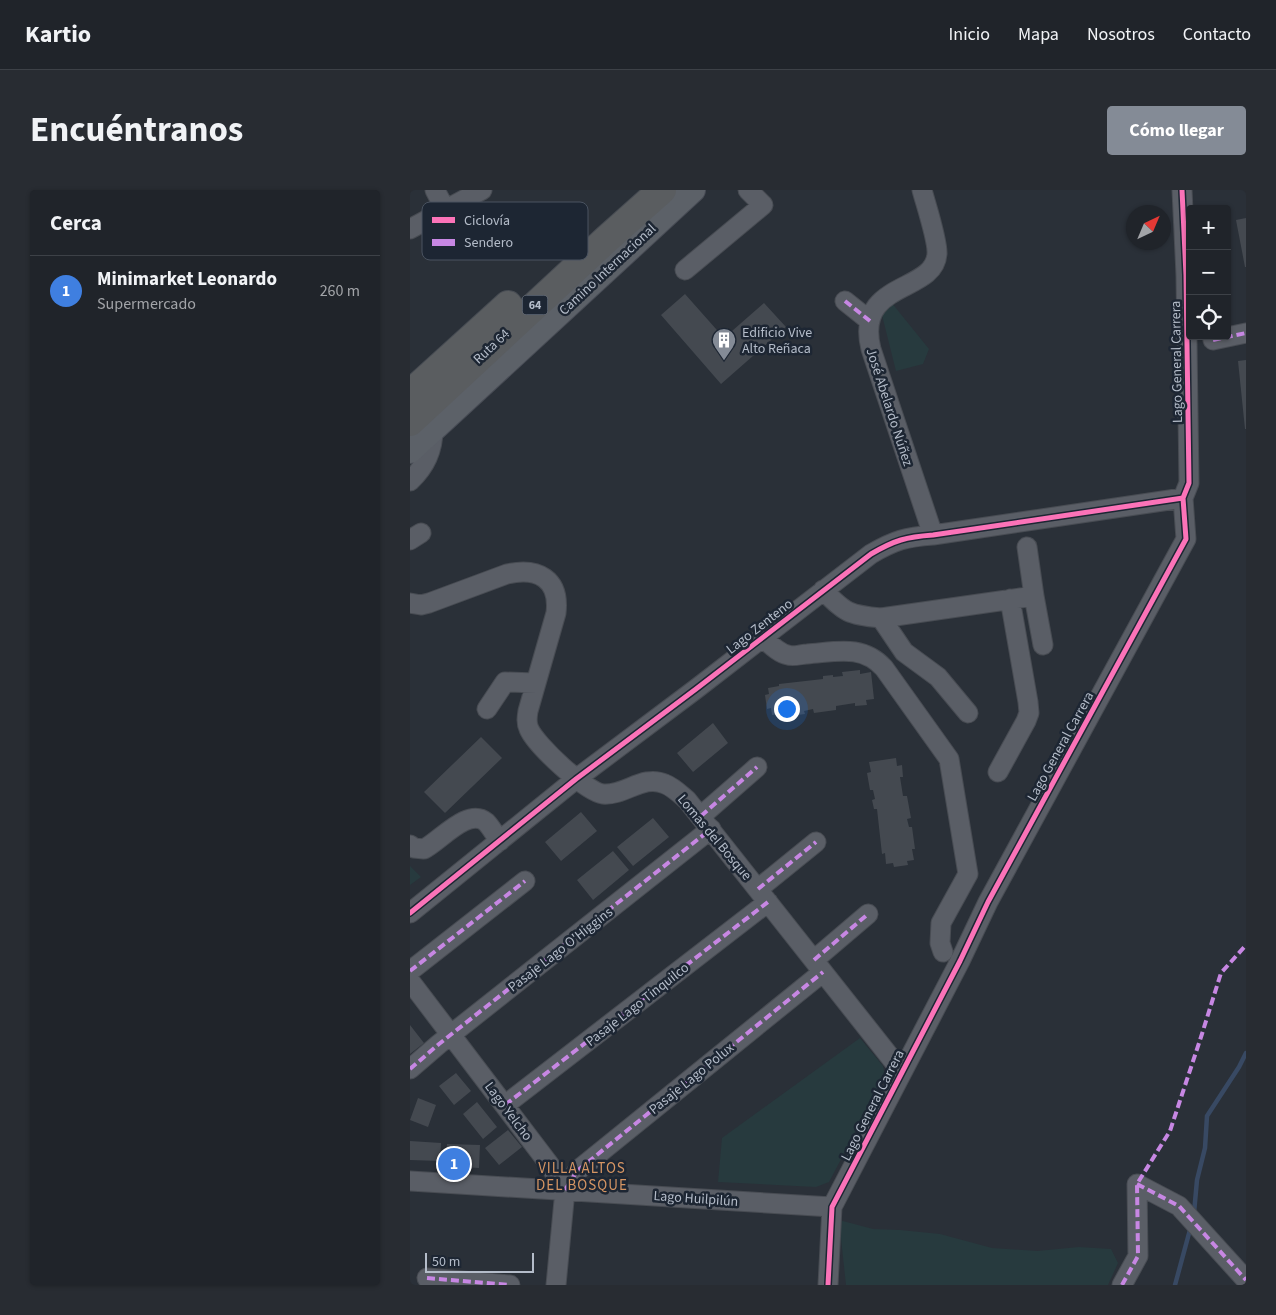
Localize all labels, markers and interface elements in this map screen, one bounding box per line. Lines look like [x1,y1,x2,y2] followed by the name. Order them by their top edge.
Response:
[25,17,91,52] text: Kartio
[949,22,990,47] text: Inicio
[1018,22,1059,47] text: Mapa
[1087,22,1155,47] text: Nosotros
[1183,22,1251,47] text: Contacto
[30,105,243,155] text: Encuéntranos
[1107,106,1246,155] button: Cómo llegar
[422,202,588,260] legend
[1126,205,1171,250] north arrow
[1186,205,1231,340] map controls
[1186,205,1231,250] button: +
[50,208,102,238] text: Cerca
[464,211,510,231] text: Ciclovía
[555,219,661,320] street label: Camino Internacional
[464,233,513,253] text: Sendero
[1186,250,1231,295] button: −
[97,266,277,293] text: Minimarket Leonardo
[62,280,70,302] text: 1
[320,280,360,302] text: 260 m
[97,293,196,315] text: Supermercado
[1186,295,1231,340] button: locate
[522,296,548,314] road number: 64
[1166,301,1188,423] street label: Lago General Carrera
[742,323,812,359] place label: Edificio Vive Alto Reñaca
[469,324,515,369] street label: Ruta 64
[711,327,737,361] building icon: Edificio Vive Alto Reñaca
[861,346,918,469] street label: José Abelardo Núñez
[722,594,797,659] street label: Lago Zenteno
[1022,688,1099,805] street label: Lago General Carrera
[774,696,800,722] your location
[672,790,756,885] street label: Lomas del Bosque
[504,902,617,997] street label: Pasaje Lago O'Higgins
[582,958,694,1052] street label: Pasaje Lago Tinquilco
[645,1038,739,1119] street label: Pasaje Lago Polux
[836,1046,910,1165] street label: Lago General Carrera
[479,1078,537,1145] street label: Lago Yelcho
[438,1145,470,1183] pin: 1
[536,1158,628,1196] district label: VILLA ALTOS DEL BOSQUE
[653,1186,739,1212] street label: Lago Huilpilún
[425,1250,534,1273] scale bar
[432,1252,460,1272] text: 50 m

